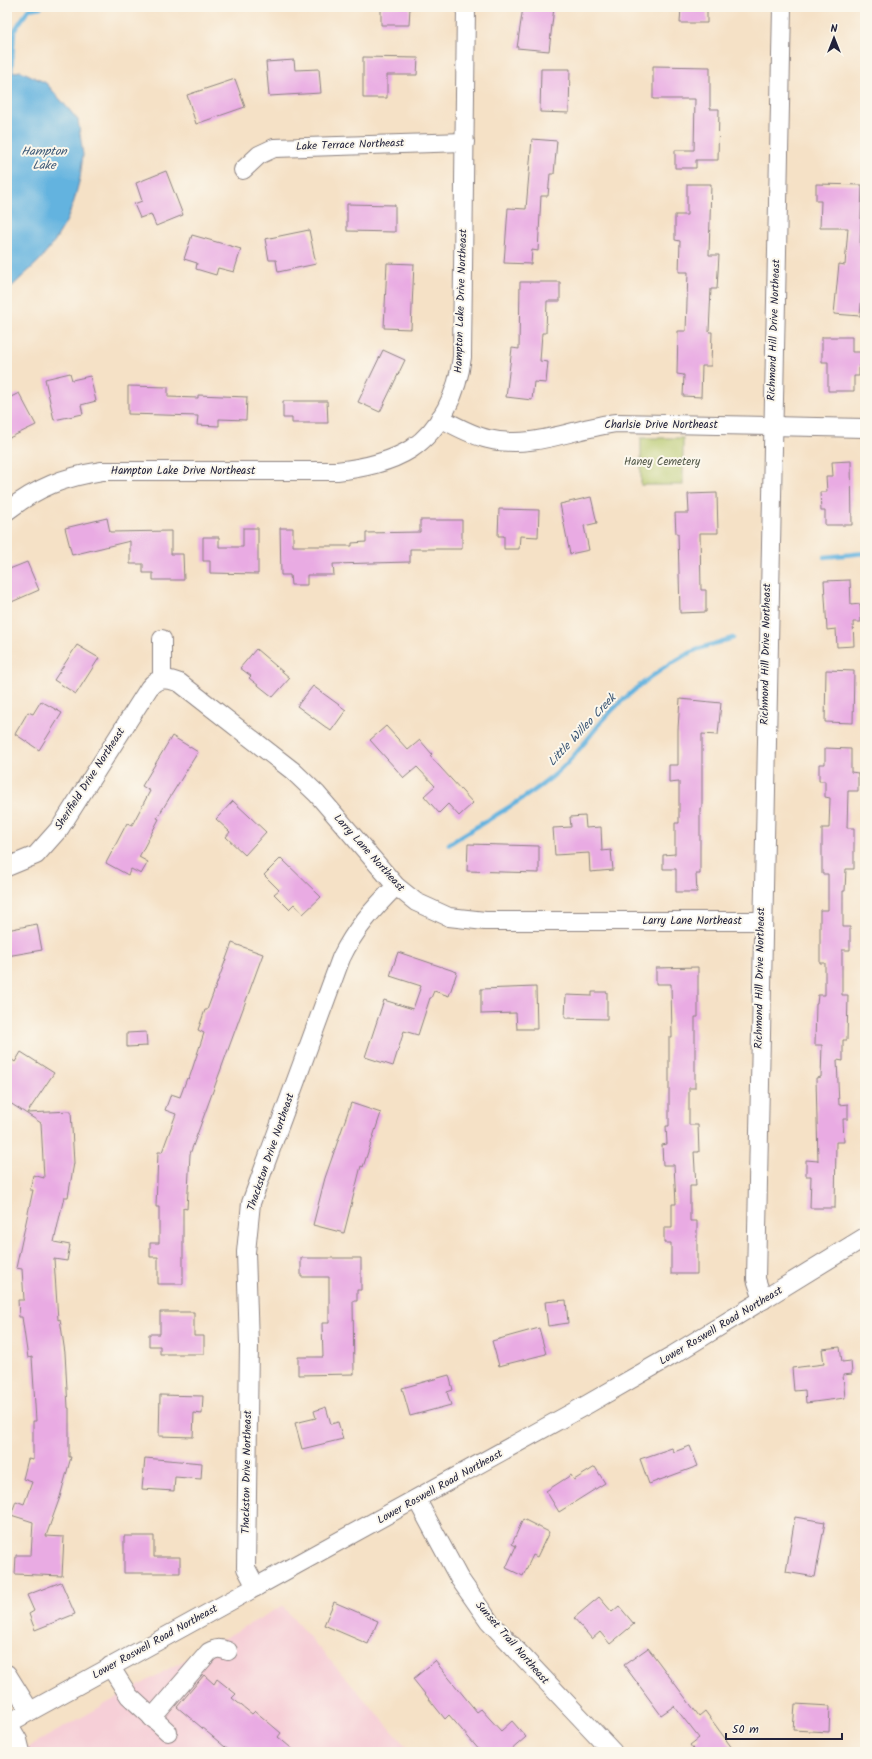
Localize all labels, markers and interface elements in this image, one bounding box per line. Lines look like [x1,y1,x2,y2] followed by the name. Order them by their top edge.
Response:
[814,18,854,58] north arrow
[831,20,838,38] text: N
[295,134,405,156] street label: Lake Terrace Northeast
[21,142,68,175] water label: Hampton Lake
[449,228,473,373] street label: Hampton Lake Drive Northeast
[763,258,785,401] street label: Richmond Hill Drive Northeast
[604,416,718,434] street label: Charlsie Drive Northeast
[624,453,701,471] park label: Haney Cemetery
[111,462,256,480] street label: Hampton Lake Drive Northeast
[756,582,776,725] street label: Richmond Hill Drive Northeast
[543,688,622,771] water label: Little Willeo Creek
[50,724,130,834] street label: Sherifield Drive Northeast
[329,810,410,897] street label: Larry Lane Northeast
[750,906,770,1049] street label: Richmond Hill Drive Northeast
[642,912,743,930] street label: Larry Lane Northeast
[242,1090,300,1213] street label: Thackston Drive Northeast
[656,1281,787,1370] street label: Lower Roswell Road Northeast
[237,1409,257,1534] street label: Thackston Drive Northeast
[374,1444,507,1529] street label: Lower Roswell Road Northeast
[471,1597,554,1689] street label: Sunset Trail Northeast
[89,1599,222,1684] street label: Lower Roswell Road Northeast
[726,1715,842,1741] scale bar
[732,1720,759,1739] text: 50 m

